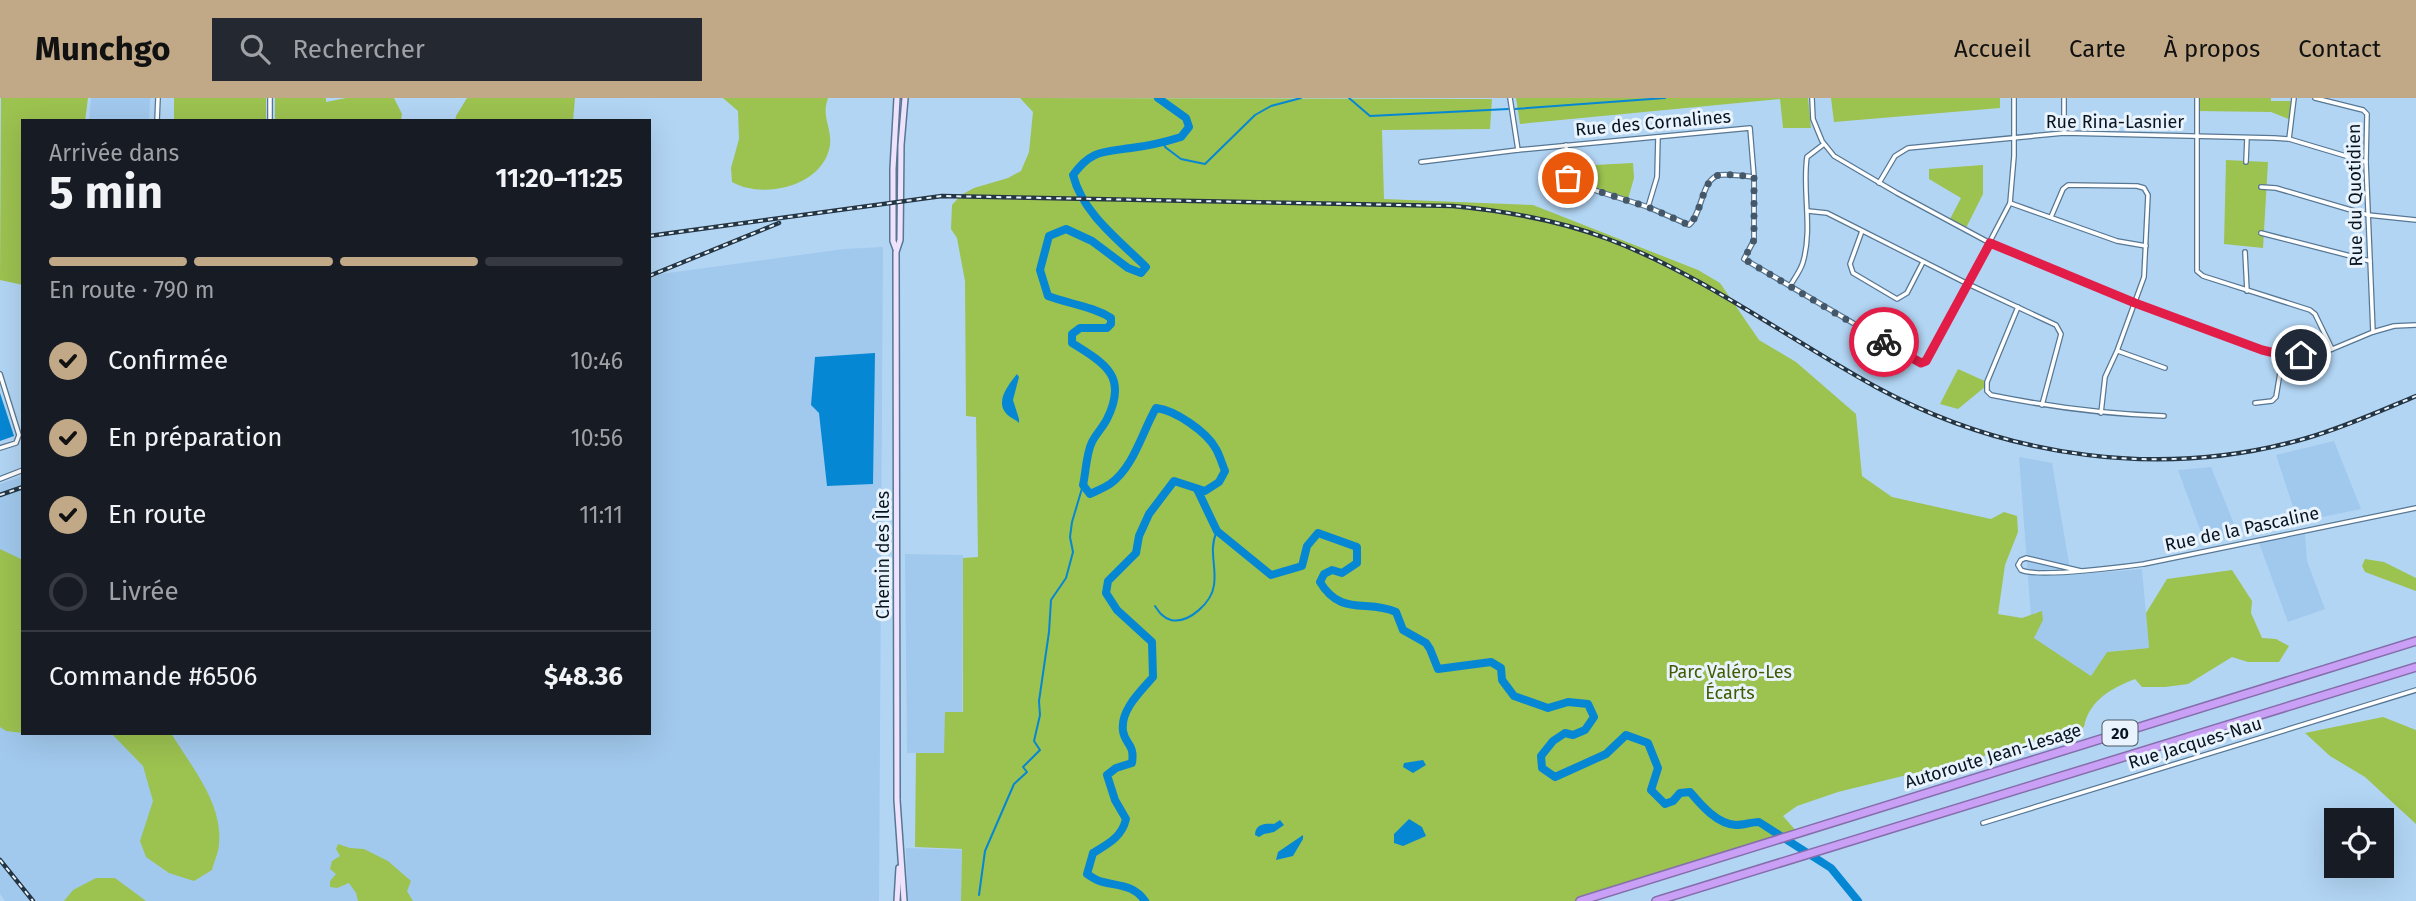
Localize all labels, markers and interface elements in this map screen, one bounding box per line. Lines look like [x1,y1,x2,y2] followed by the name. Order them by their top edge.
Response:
[212,18,702,81] search box
[35,29,170,69] text: Munchgo
[236,30,274,68] icon: search
[292,34,425,65] text: Rechercher
[1954,35,2031,63] text: Accueil
[2069,35,2126,63] text: Carte
[2164,35,2260,63] text: À propos
[2298,35,2381,63] text: Contact
[1574,105,1732,141] street label: Rue des Cornalines
[2046,111,2184,133] street label: Rue Rina-Lasnier
[2343,123,2367,267] street label: Rue du Quotidien
[49,139,179,167] text: Arrivée dans
[1538,148,1598,208] pin
[1549,159,1587,197] icon: bag
[495,163,623,194] text: 11:20–11:25
[49,165,163,220] text: 5 min
[49,276,214,304] text: En route · 790 m
[1849,307,1919,377] courier
[1865,323,1903,361] icon: bike
[2271,325,2331,385] pin
[2282,336,2320,374] icon: home
[49,342,87,380] icon: check
[108,345,228,376] text: Confirmée
[570,347,623,375] text: 10:46
[49,419,87,457] icon: check
[108,422,282,453] text: En préparation
[571,424,623,452] text: 10:56
[872,491,894,619] street label: Chemin des Îles
[49,496,87,534] icon: check
[108,499,207,530] text: En route
[579,501,623,529] text: 11:11
[2163,502,2321,556] street label: Rue de la Pascaline
[108,576,179,607] text: Livrée
[49,661,257,692] text: Commande #6506
[544,661,623,692] text: $48.36
[1668,661,1792,704] park label: Parc Valéro-Les Écarts
[2126,712,2264,774] street label: Rue Jacques-Nau
[1902,719,2084,793] street label: Autoroute Jean-Lesage
[2102,720,2138,746] road number: 20
[2324,808,2394,878] map controls
[2324,808,2394,878] button: locate

